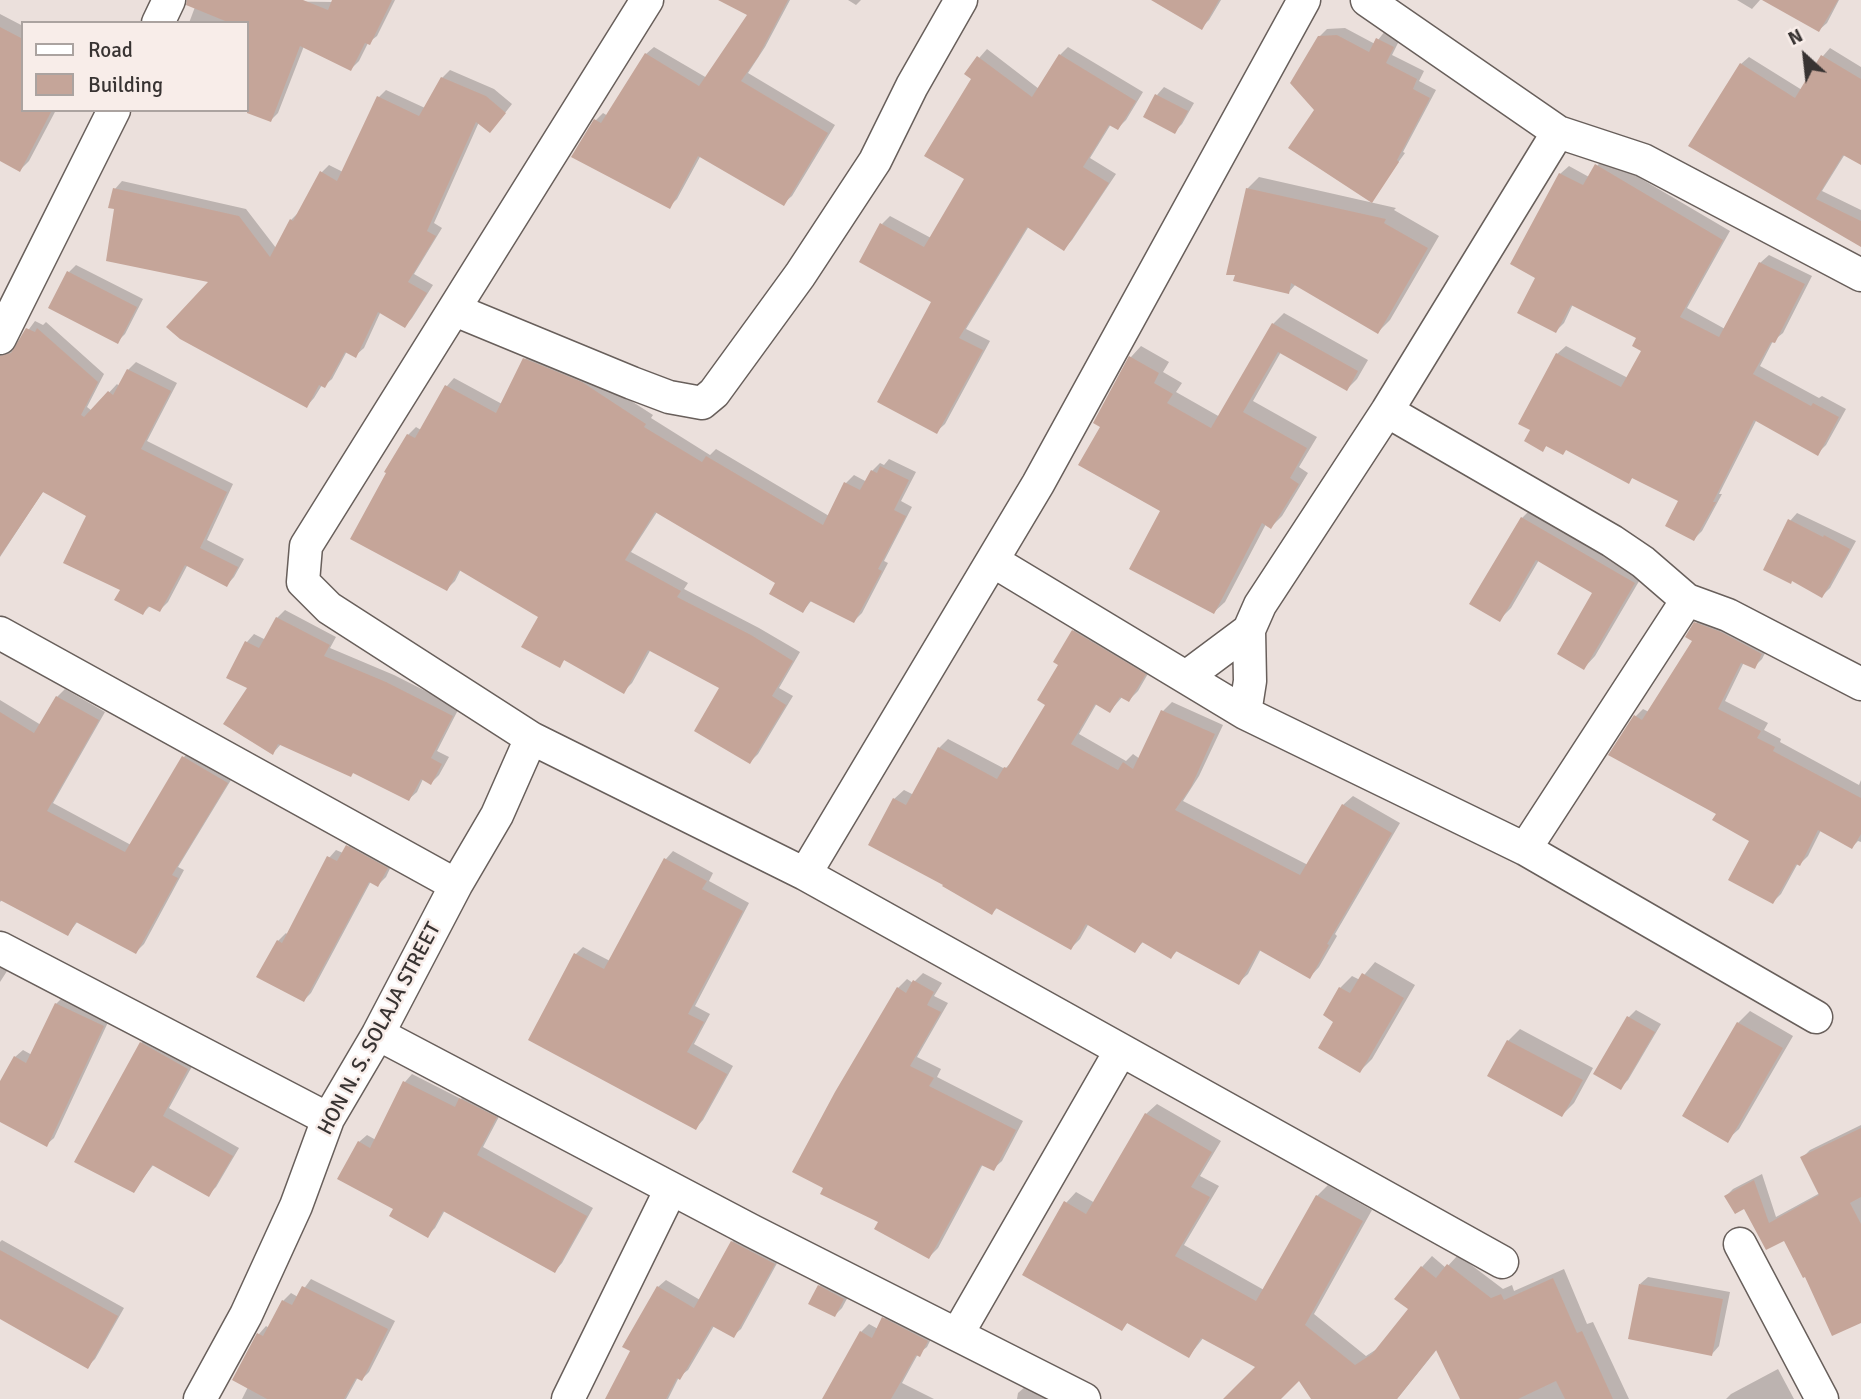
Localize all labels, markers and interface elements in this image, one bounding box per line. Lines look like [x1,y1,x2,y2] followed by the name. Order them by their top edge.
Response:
[21,21,248,112] legend
[1770,21,1840,91] north arrow
[1784,24,1807,51] text: N
[88,37,133,63] text: Road
[88,72,163,98] text: Building
[313,918,447,1140] street label: HON N. S. SOLAJA STREET

